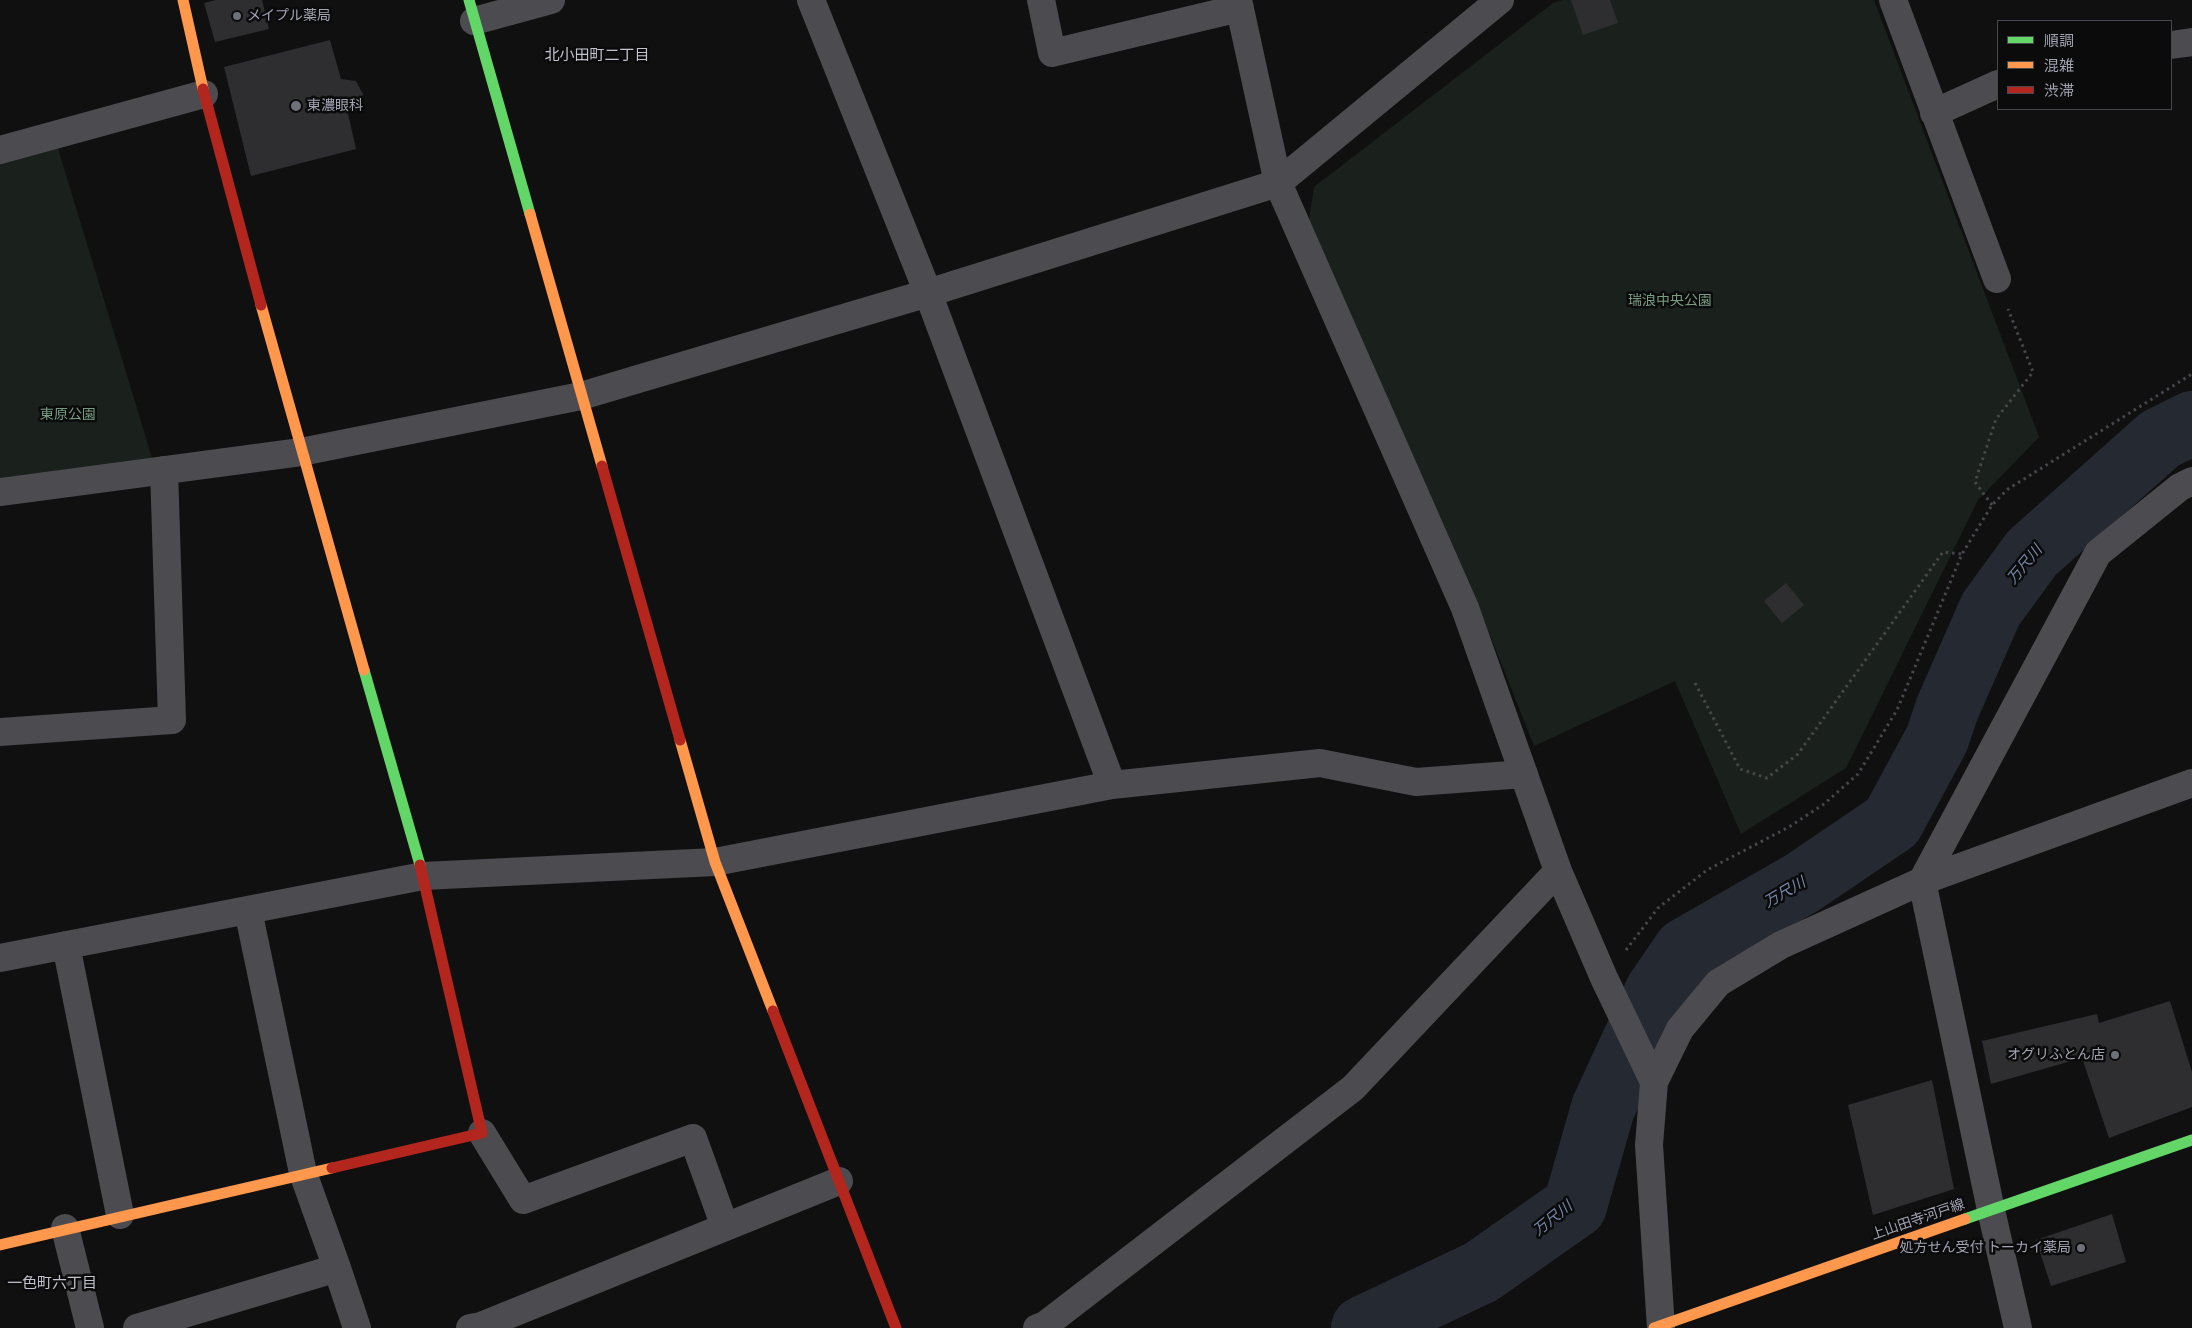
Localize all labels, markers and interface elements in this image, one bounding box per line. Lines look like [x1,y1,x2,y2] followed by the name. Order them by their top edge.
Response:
[247,8,331,24] place label: メイプル薬局
[231,10,243,22] marker: メイプル薬局
[1997,20,2172,110] legend
[2044,31,2074,50] text: 順調
[545,47,649,65] district label: 北小田町二丁目
[2044,56,2074,75] text: 混雑
[2044,81,2074,100] text: 渋滞
[307,98,363,114] place label: 東濃眼科
[289,99,303,113] marker: 東濃眼科
[1628,293,1712,309] park label: 瑞浪中央公園
[40,407,96,423] park label: 東原公園
[2004,542,2046,588] water label: 万尺川
[1761,874,1809,912] water label: 万尺川
[2007,1047,2105,1063] place label: オグリふとん店
[2109,1049,2121,1061] marker: オグリふとん店
[1869,1196,1967,1244] street label: 上山田寺河戸線
[1530,1198,1576,1240] water label: 万尺川
[1899,1240,2071,1256] place label: 処方せん受付 トーカイ薬局
[2075,1242,2087,1254] marker: 処方せん受付 トーカイ薬局
[7,1275,97,1293] district label: 一色町六丁目

